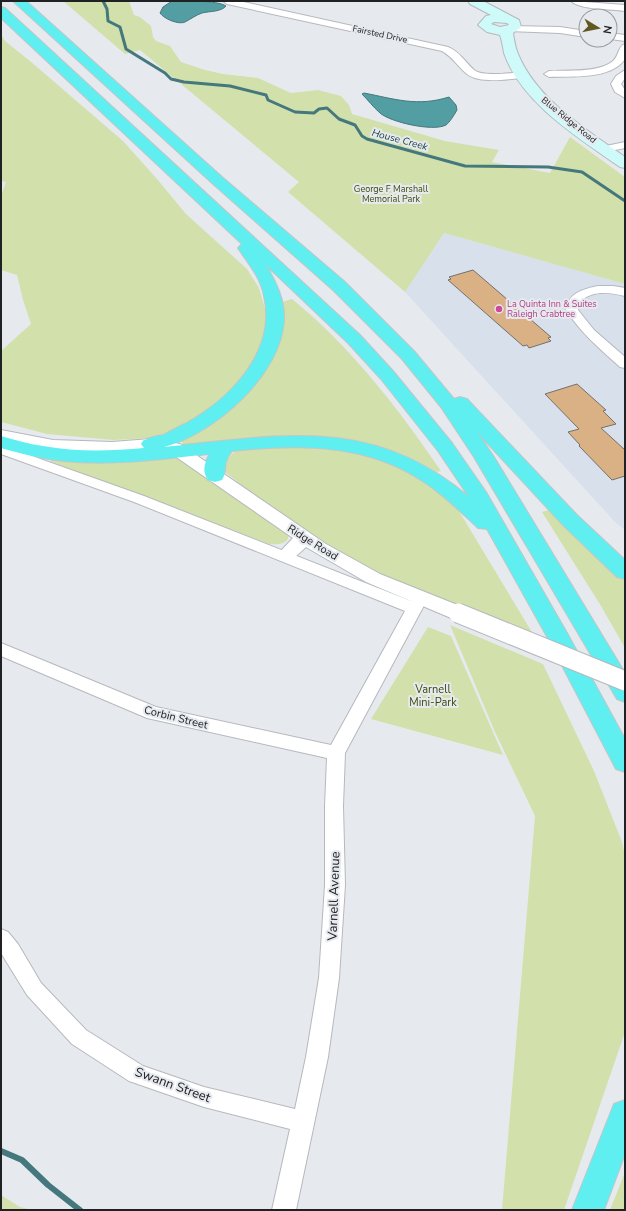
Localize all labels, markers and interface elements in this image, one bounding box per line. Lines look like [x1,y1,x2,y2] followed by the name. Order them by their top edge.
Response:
[578,8,618,48] north arrow
[351,22,409,46] street label: Fairsted Drive
[599,24,615,35] text: N
[539,94,599,146] street label: Blue Ridge Road
[370,126,430,154] water label: House Creek
[354,183,428,205] park label: George F Marshall Memorial Park
[507,298,597,320] place label: La Quinta Inn & Suites Raleigh Crabtree
[494,304,504,314] marker: La Quinta Inn & Suites Raleigh Crabtree
[285,521,341,564] street label: Ridge Road
[409,682,457,710] park label: Varnell Mini-Park
[142,702,209,733] street label: Corbin Street
[323,851,345,942] street label: Varnell Avenue
[132,1063,213,1107] street label: Swann Street

